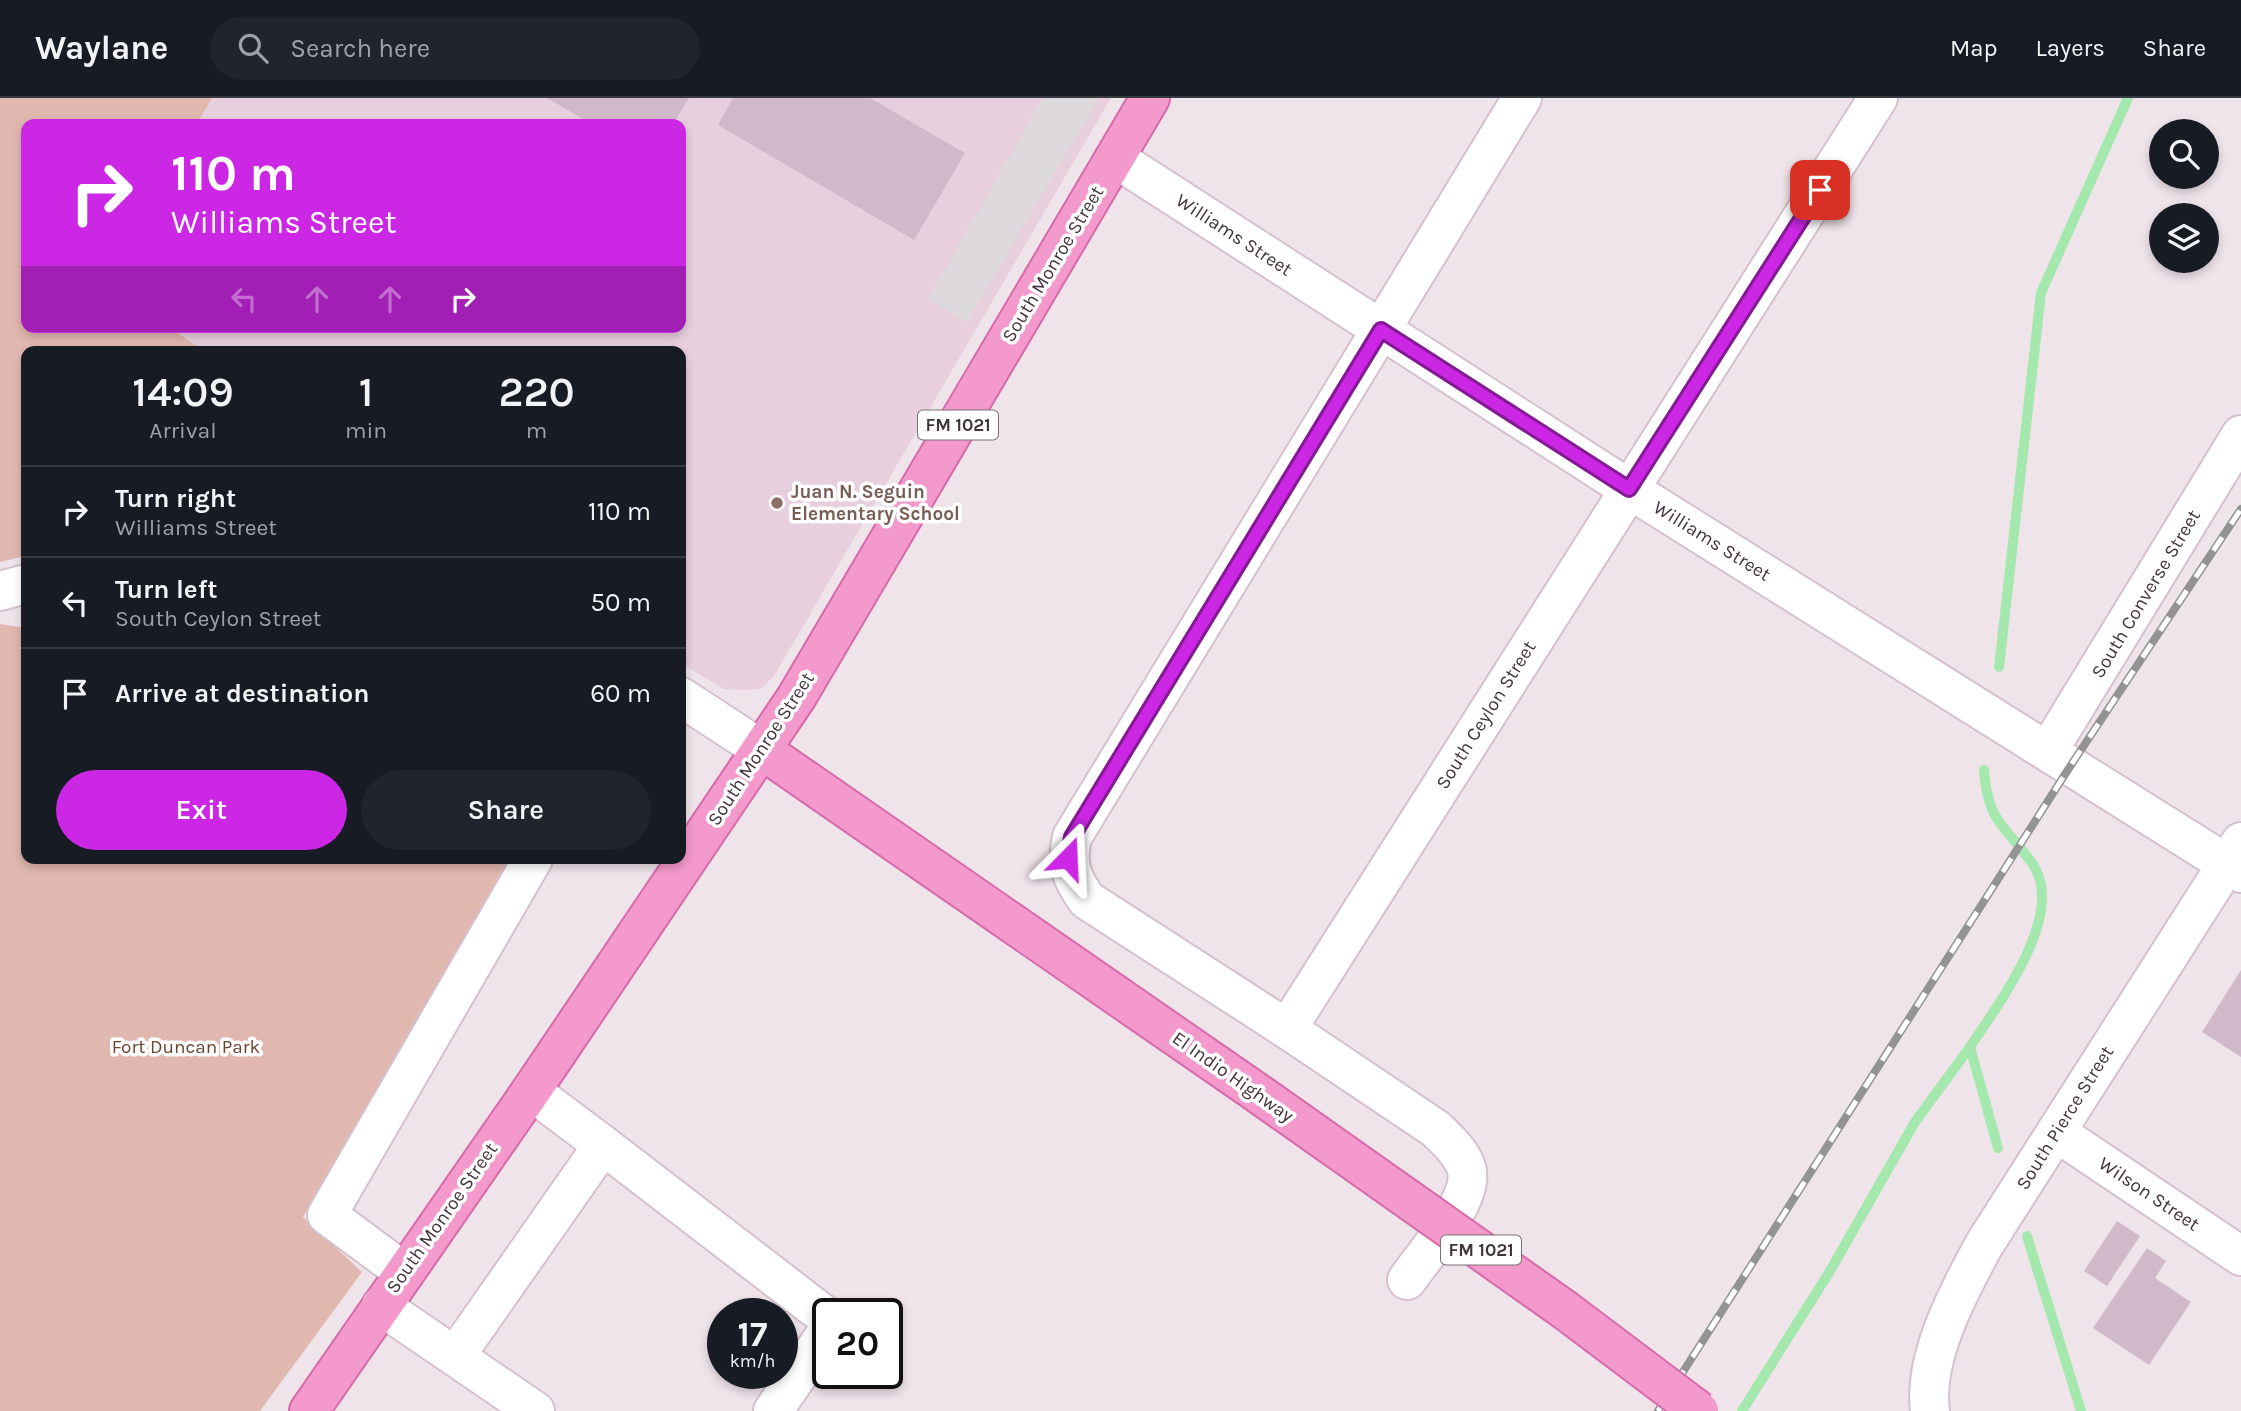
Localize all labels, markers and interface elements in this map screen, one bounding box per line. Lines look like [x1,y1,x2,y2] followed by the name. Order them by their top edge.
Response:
[210,17,700,80] search box
[35,29,168,67] text: Waylane
[234,29,272,67] icon: search
[290,33,430,64] text: Search here
[1950,34,1998,62] text: Map
[2036,34,2105,62] text: Layers
[2143,34,2206,62] text: Share
[2149,119,2219,273] map controls
[2149,119,2219,189] button: search
[171,145,296,202] text: 110 m
[56,147,147,238] icon: right
[1790,160,1850,220] pin
[1801,171,1839,209] icon: arrive
[998,182,1108,346] street label: South Monroe Street
[1172,189,1296,281] street label: Williams Street
[2149,203,2219,273] button: layers
[171,204,396,241] text: Williams Street
[225,280,263,318] icon: left
[298,280,336,318] icon: ahead
[371,280,409,318] icon: ahead
[444,280,482,318] icon: right
[132,367,234,417] text: 14:09
[359,367,373,417] text: 1
[498,367,575,417] text: 220
[918,410,998,440] road number: FM 1021
[149,417,217,444] text: Arrival
[345,417,387,444] text: min
[526,417,547,444] text: m
[791,481,960,525] place label: Juan N. Seguin Elementary School
[115,483,236,514] text: Turn right
[56,493,94,531] icon: right
[769,495,785,511] marker: Juan N. Seguin Elementary School
[588,496,651,527] text: 110 m
[1649,496,1775,586] street label: Williams Street
[2087,506,2205,682] street label: South Converse Street
[115,514,277,541] text: Williams Street
[115,574,217,605] text: Turn left
[56,584,94,622] icon: left
[590,587,651,618] text: 50 m
[115,605,322,632] text: South Ceylon Street
[1431,637,1541,793] street label: South Ceylon Street
[703,668,819,830] street label: South Monroe Street
[56,675,94,713] icon: arrive
[115,678,369,709] text: Arrive at destination
[590,678,651,709] text: 60 m
[56,770,347,850] button: Exit
[361,770,651,850] button: Share
[1031,821,1105,895] position arrow
[1168,1027,1298,1127] street label: El Indio Highway
[112,1036,261,1058] park label: Fort Duncan Park
[2012,1042,2118,1194] street label: South Pierce Street
[382,1139,502,1297] street label: South Monroe Street
[2095,1152,2203,1236] street label: Wilson Street
[1441,1236,1521,1265] road number: FM 1021
[812,1298,903,1389] speed limit sign: 20
[738,1314,767,1355] text: 17
[730,1350,775,1372] text: km/h

